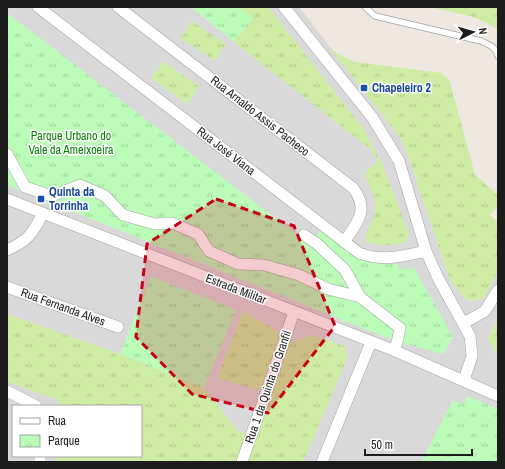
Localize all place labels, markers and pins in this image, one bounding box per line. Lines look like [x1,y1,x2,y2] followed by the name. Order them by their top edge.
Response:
[372,80,432,96] place label: Chapeleiro 2
[359,83,369,93] marker: Chapeleiro 2
[49,184,95,214] place label: Quinta da Torrinha
[36,194,46,204] marker: Quinta da Torrinha

